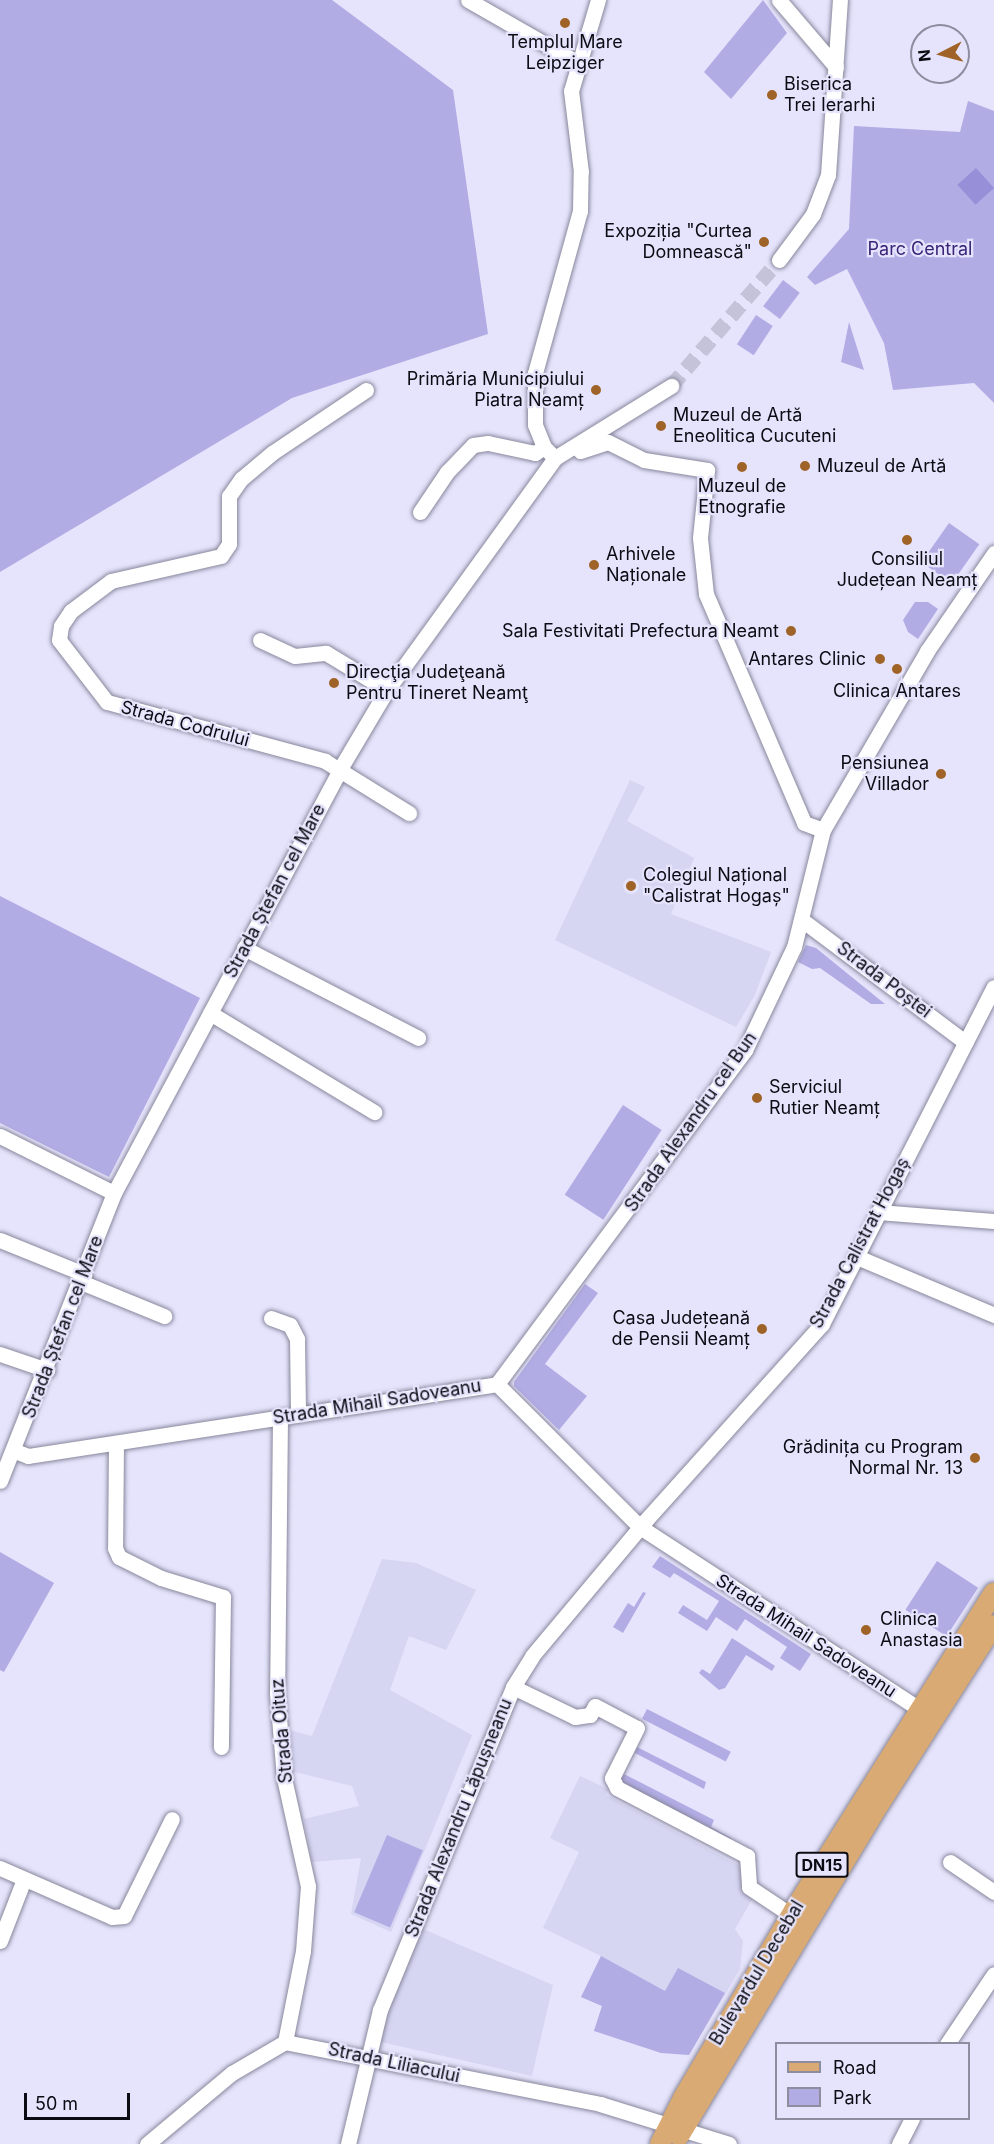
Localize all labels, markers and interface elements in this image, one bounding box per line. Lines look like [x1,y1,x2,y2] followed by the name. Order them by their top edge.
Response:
[558,16,572,30] marker: Templul Mare Leipziger
[910,24,970,84] north arrow
[507,32,623,74] place label: Templul Mare Leipziger
[914,49,935,63] text: N
[784,74,875,116] place label: Biserica Trei Ierarhi
[765,88,779,102] marker: Biserica Trei Ierarhi
[604,221,752,264] place label: Expoziția "Curtea Domnească"
[757,235,771,249] marker: Expoziția "Curtea Domnească"
[868,238,972,260] park label: Parc Central
[407,369,584,412] place label: Primăria Municipiului Piatra Neamț
[589,383,603,397] marker: Primăria Municipiului Piatra Neamț
[673,405,836,448] place label: Muzeul de Artă Eneolitica Cucuteni
[654,419,668,433] marker: Muzeul de Artă Eneolitica Cucuteni
[817,455,946,477] place label: Muzeul de Artă
[798,459,812,473] marker: Muzeul de Artă
[735,460,749,474] marker: Muzeul de Etnografie
[698,476,786,518] place label: Muzeul de Etnografie
[900,533,914,547] marker: Consiliul Județean Neamț
[606,544,686,586] place label: Arhivele Naționale
[837,549,977,592] place label: Consiliul Județean Neamț
[587,558,601,572] marker: Arhivele Naționale
[502,620,779,642] place label: Sala Festivitati Prefectura Neamt
[784,624,798,638] marker: Sala Festivitati Prefectura Neamt
[748,648,866,670] place label: Antares Clinic
[871,650,889,668] marker: Antares Clinic
[888,660,906,678] marker: Clinica Antares
[346,662,528,704] place label: Direcţia Judeţeană Pentru Tineret Neamţ
[327,676,341,690] marker: Direcţia Judeţeană Pentru Tineret Neamţ
[833,680,961,702] place label: Clinica Antares
[118,696,252,752] street label: Strada Codrului
[841,753,929,795] place label: Pensiunea Villador
[934,767,948,781] marker: Pensiunea Villador
[220,800,330,982] street label: Strada Ștefan cel Mare
[643,865,790,908] place label: Colegiul Național "Calistrat Hogaș"
[624,879,638,893] marker: Colegiul Național "Calistrat Hogaș"
[832,937,936,1023] street label: Strada Poștei
[621,1028,761,1216] street label: Strada Alexandru cel Bun
[769,1077,880,1120] place label: Serviciul Rutier Neamț
[750,1091,764,1105] marker: Serviciul Rutier Neamț
[806,1154,914,1332] street label: Strada Calistrat Hogaș
[18,1233,108,1421] street label: Strada Ștefan cel Mare
[612,1308,750,1350] place label: Casa Județeană de Pensii Neamț
[755,1322,769,1336] marker: Casa Județeană de Pensii Neamț
[271,1375,483,1429] street label: Strada Mihail Sadoveanu
[783,1437,963,1480] place label: Grădinița cu Program Normal Nr. 13
[968,1451,982,1465] marker: Grădinița cu Program Normal Nr. 13
[712,1570,900,1702] street label: Strada Mihail Sadoveanu
[880,1609,963,1652] place label: Clinica Anastasia
[857,1621,875,1639] marker: Clinica Anastasia
[267,1678,297,1784] street label: Strada Oituz
[401,1695,517,1941] street label: Strada Alexandru Lăpușneanu
[795,1852,849,1878] road number: DN15
[705,1897,809,2049] street label: Bulevardul Decebal
[326,2038,462,2088] street label: Strada Liliacului
[775,2042,970,2120] legend
[833,2057,876,2078] text: Road
[27,2081,134,2119] scale bar
[833,2087,872,2108] text: Park
[35,2093,78,2114] text: 50 m

